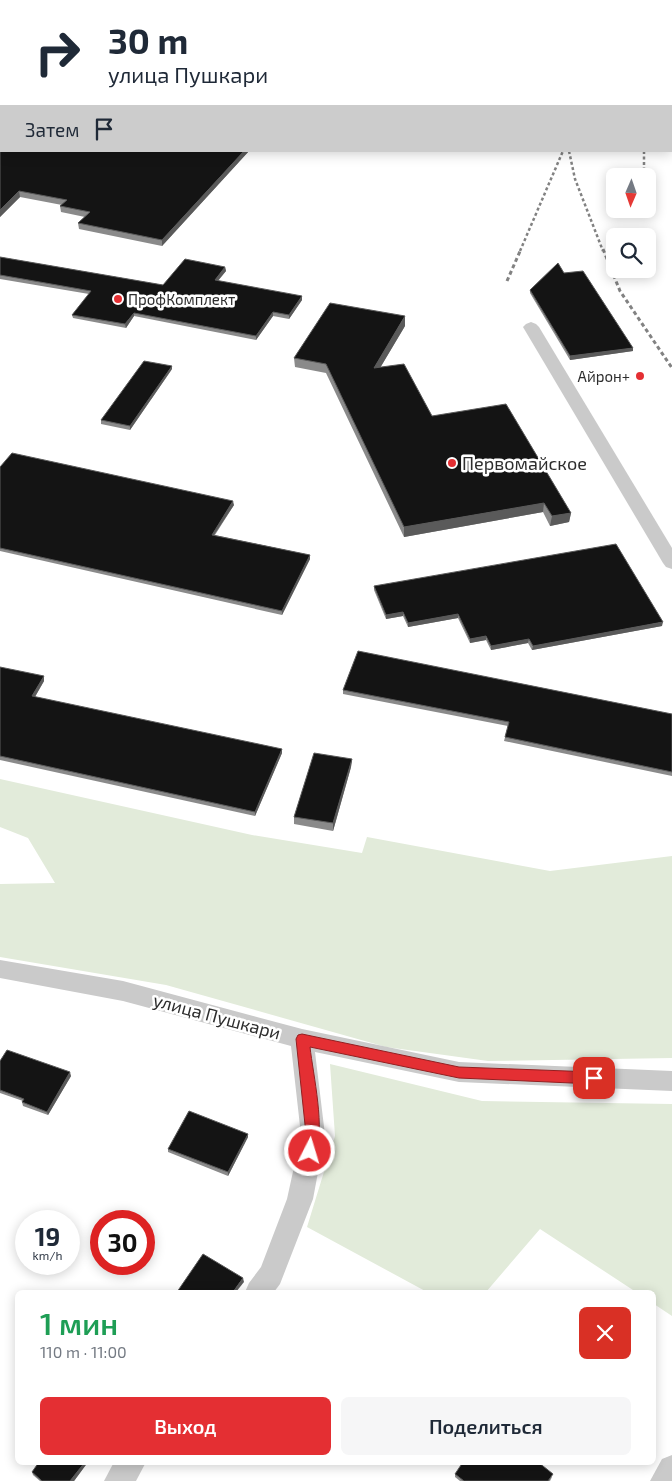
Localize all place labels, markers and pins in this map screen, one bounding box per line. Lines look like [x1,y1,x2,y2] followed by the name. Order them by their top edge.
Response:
[128,290,235,308] place label: ПрофКомплект
[112,293,124,305] marker: ПрофКомплект
[578,367,630,385] place label: Айрон+
[634,370,646,382] marker: Айрон+
[462,452,587,474] place label: Первомайское
[446,457,458,469] marker: Первомайское
[573,1057,615,1099] pin

